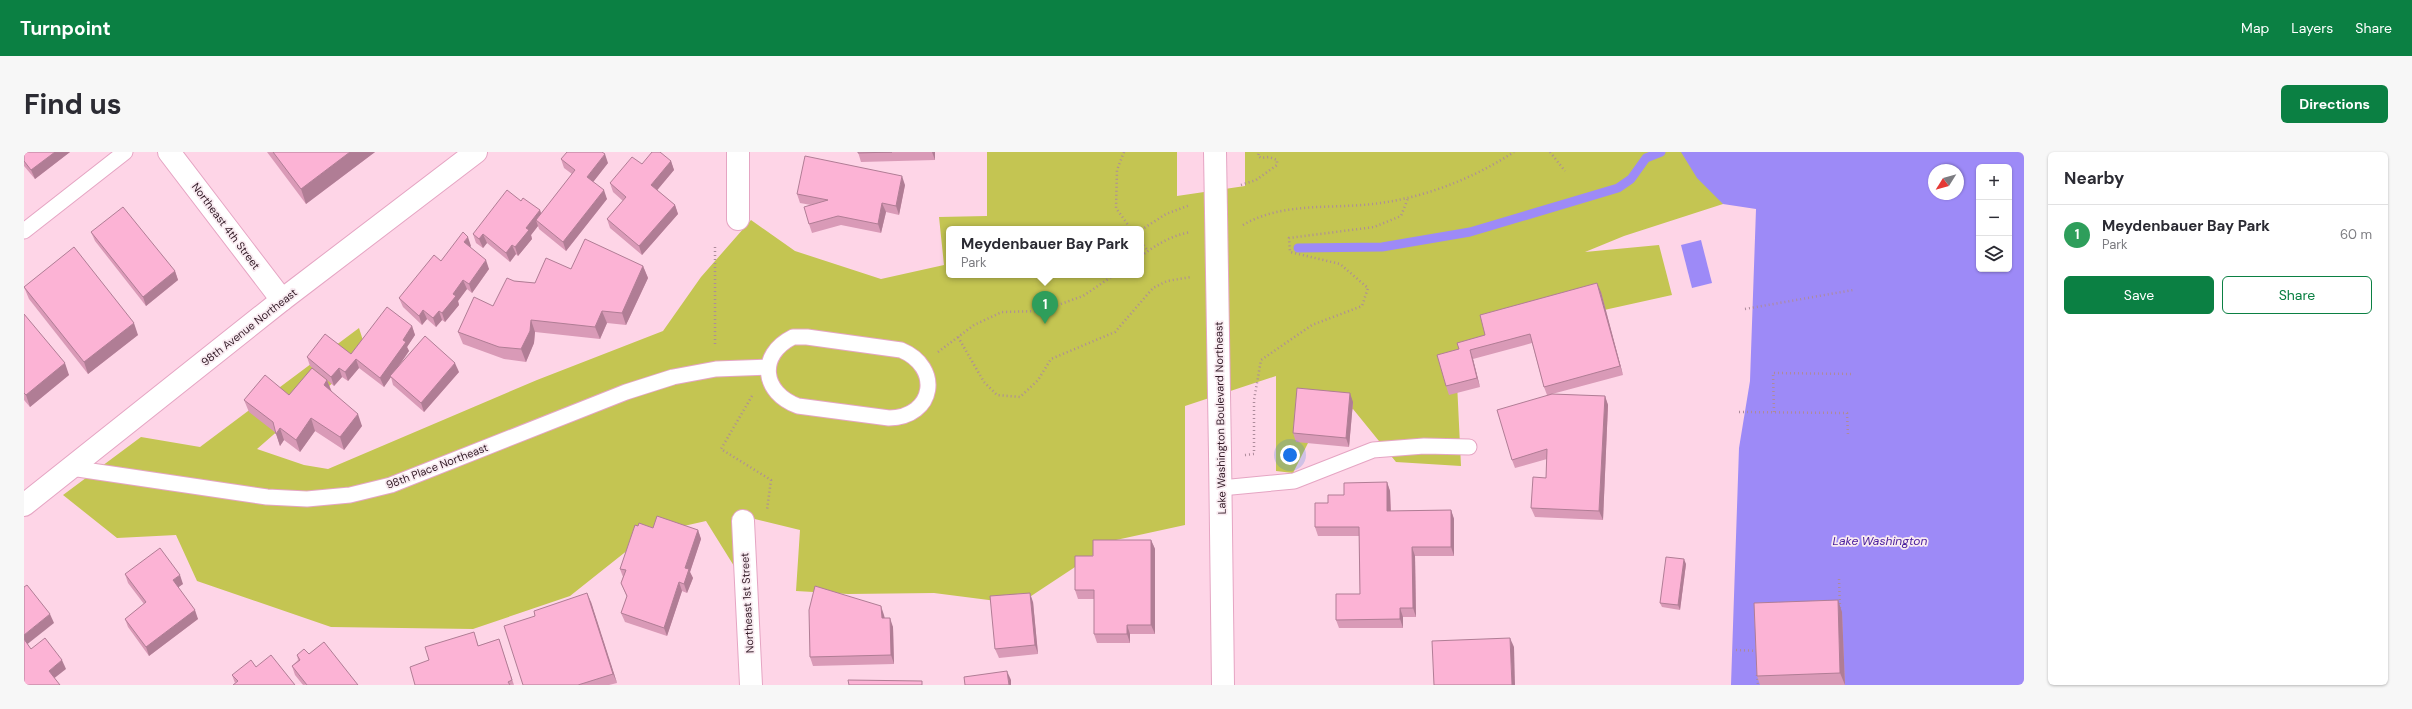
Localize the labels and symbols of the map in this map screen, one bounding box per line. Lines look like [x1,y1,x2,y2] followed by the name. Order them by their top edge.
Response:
[1928,164,1964,200] north arrow
[189,180,263,272] street label: Northeast 4th Street
[198,285,300,369] street label: 98th Avenue Northeast
[1032,291,1058,324] pin: 1
[1211,321,1229,515] street label: Lake Washington Boulevard Northeast
[384,440,490,492] street label: 98th Place Northeast
[1280,445,1300,465] your location
[1833,533,1927,549] water label: Lake Washington
[737,552,757,654] street label: Northeast 1st Street

